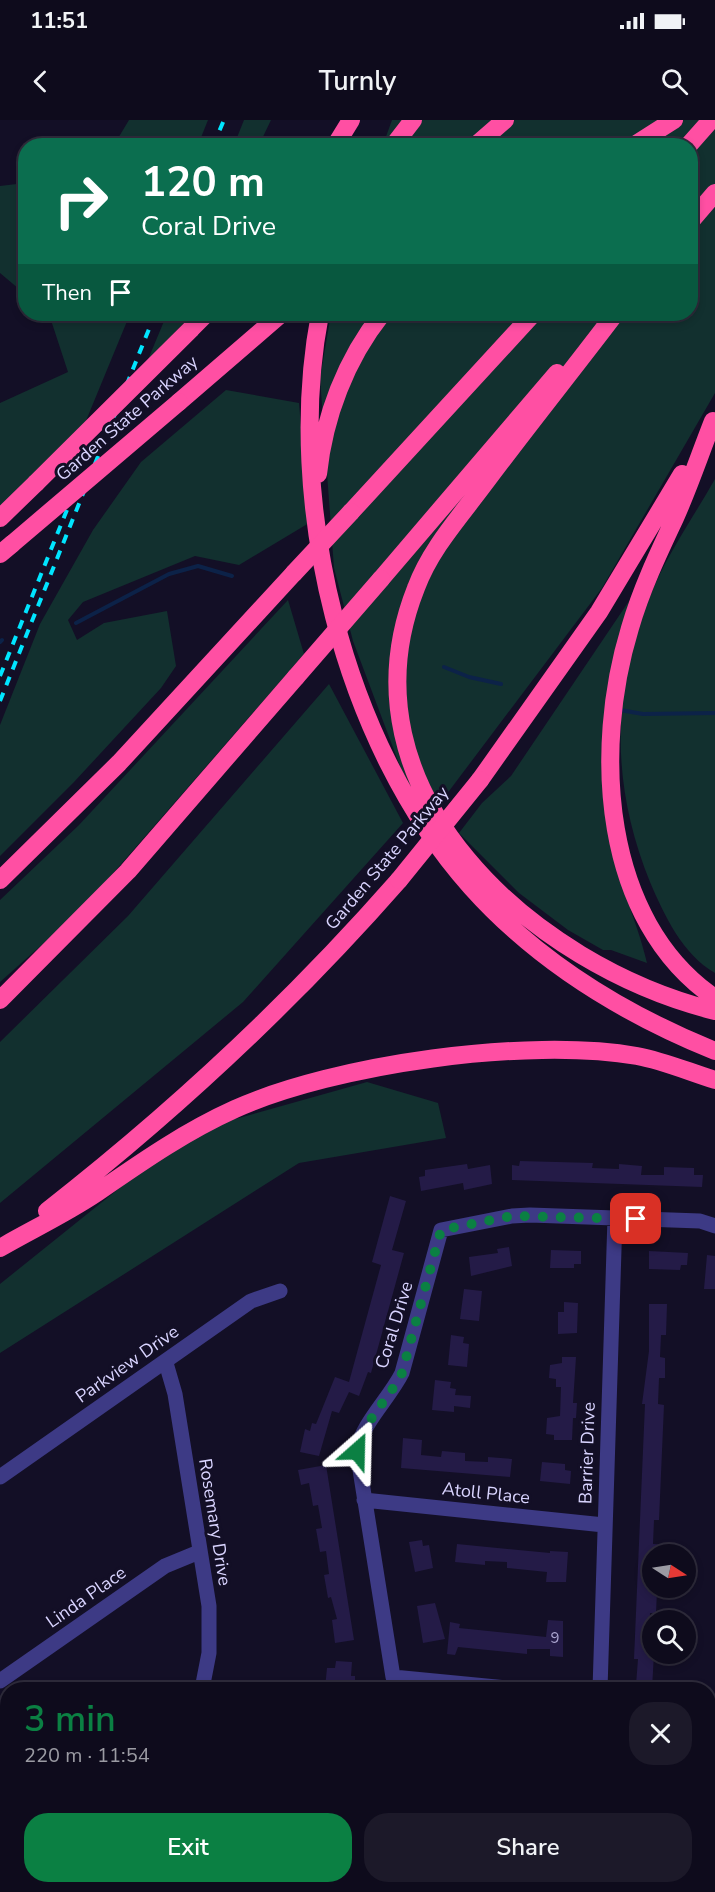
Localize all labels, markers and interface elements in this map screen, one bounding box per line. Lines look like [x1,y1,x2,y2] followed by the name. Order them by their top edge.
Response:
[30,6,88,36] text: 11:51
[319,63,396,100] text: Turnly
[24,65,57,98] icon: back
[658,65,691,98] icon: search
[141,154,265,211] text: 120 m
[42,162,120,240] icon: right
[141,208,276,245] text: Coral Drive
[104,276,137,309] icon: arrive
[42,278,92,308] text: Then
[51,349,204,486] street label: Garden State Parkway
[320,781,455,935] street label: Garden State Parkway
[610,1193,661,1244] pin
[619,1202,652,1235] icon: arrive
[369,1278,419,1372] street label: Coral Drive
[71,1319,183,1409] street label: Parkview Drive
[573,1402,601,1504] street label: Barrier Drive
[325,1419,389,1483] position arrow
[193,1457,237,1587] street label: Rosemary Drive
[441,1476,531,1510] street label: Atoll Place
[642,1544,696,1598] north arrow
[642,1544,696,1664] map controls
[41,1561,131,1633] street label: Linda Place
[642,1610,696,1664] button: search
[550,1628,560,1648] house number: 9
[24,1695,116,1744] text: 3 min
[629,1702,692,1765] button: close
[24,1742,150,1769] text: 220 m · 11:54
[24,1813,352,1882] button: Exit
[364,1813,692,1882] button: Share

